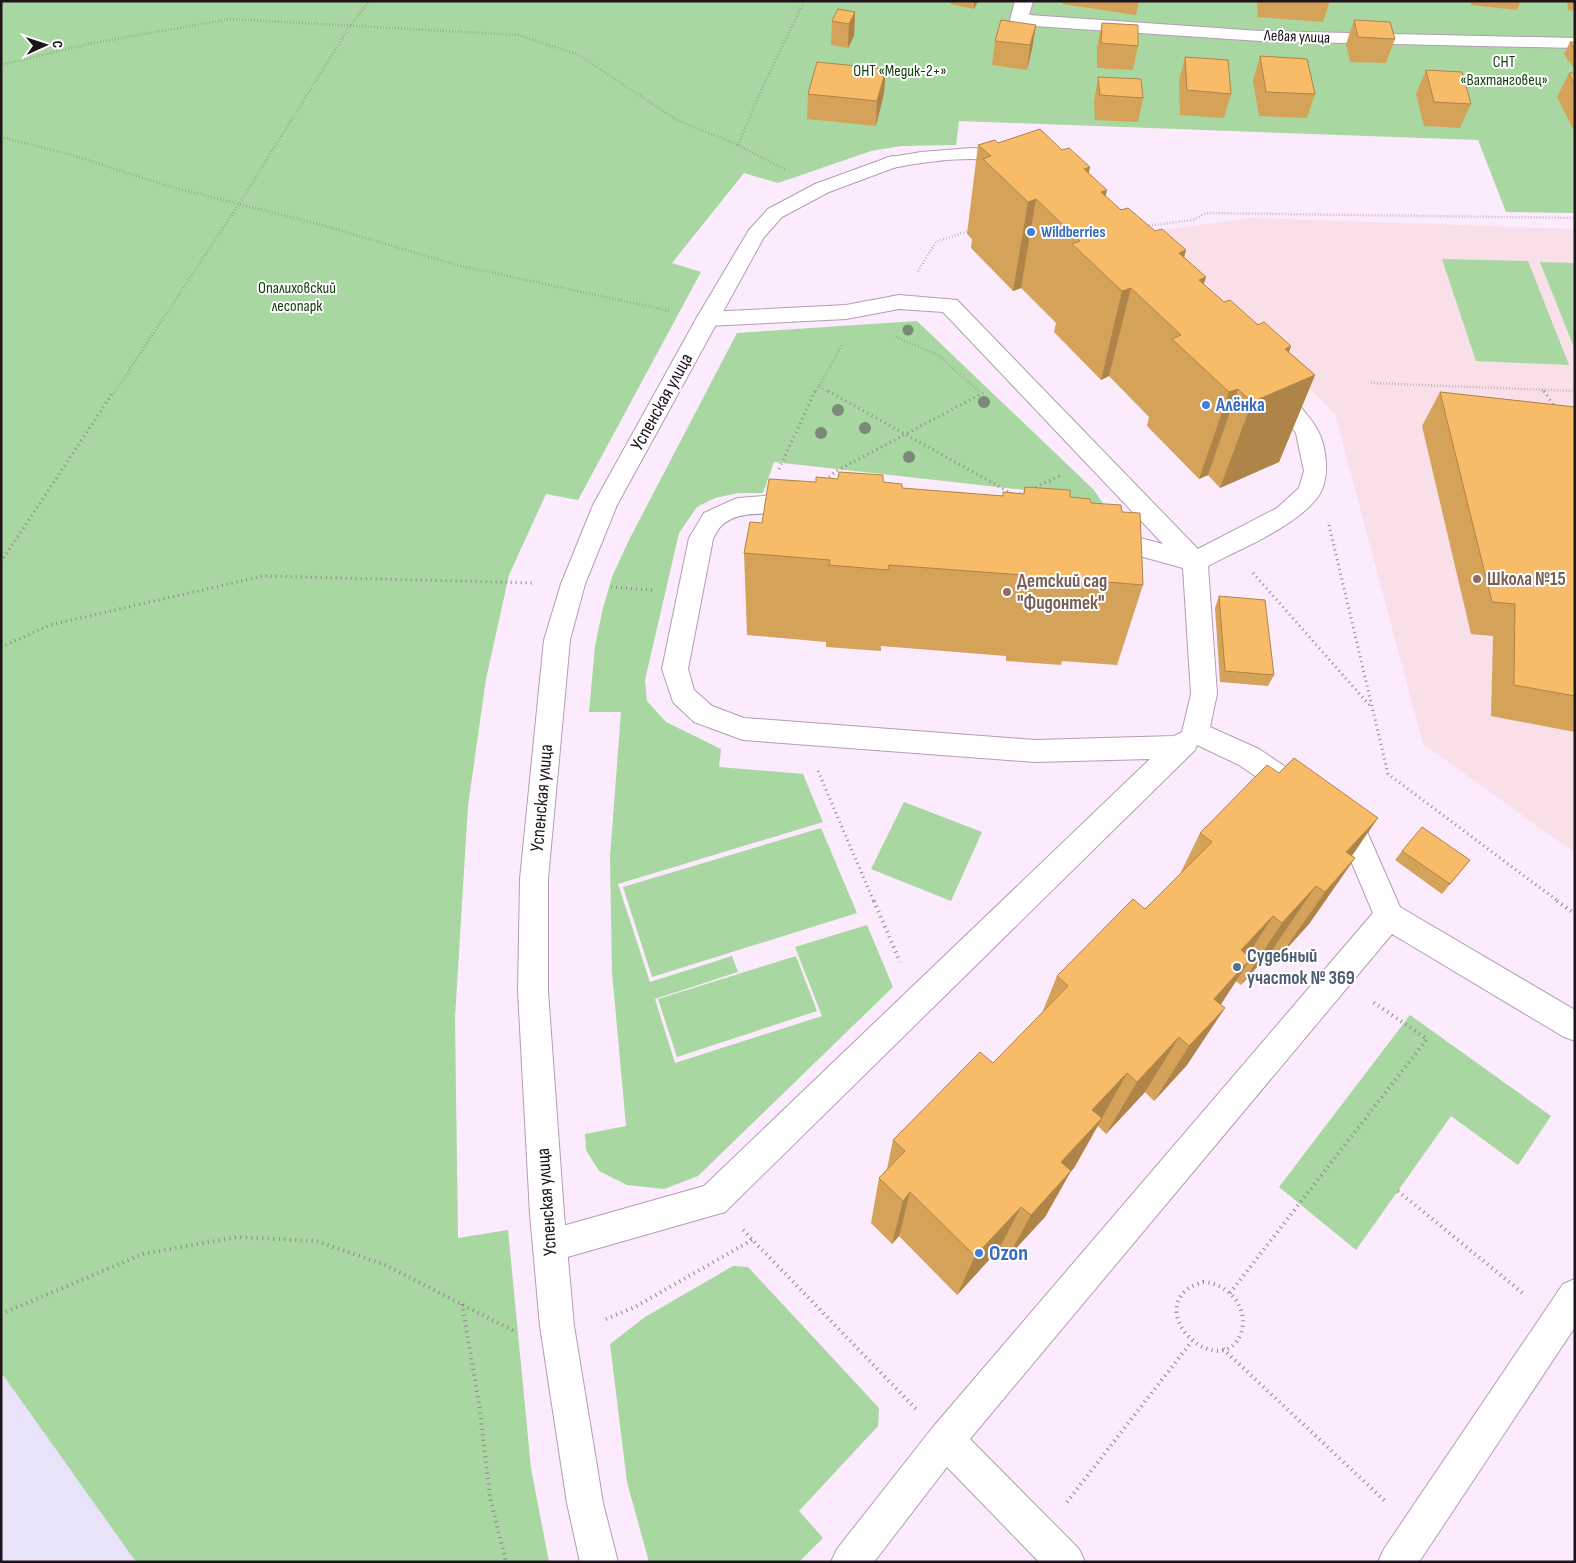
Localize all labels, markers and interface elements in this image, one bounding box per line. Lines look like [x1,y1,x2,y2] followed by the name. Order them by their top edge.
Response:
[20,20,70,70] north arrow
[1263,26,1330,48] street label: Левая улица
[49,40,66,48] text: С
[1460,53,1548,90] park label: СНТ «Вахтанговец»
[853,62,947,81] park label: ОНТ «Медик-2+»
[1041,223,1106,242] place label: Wildberries
[1025,226,1037,238] marker: Wildberries
[258,279,336,316] park label: Опалиховский лесопарк
[626,349,698,455] street label: Успенская улица
[1215,394,1265,417] place label: Алёнка
[1200,399,1212,411] marker: Алёнка
[1487,568,1566,591] place label: Школа №15
[1017,570,1107,615] place label: Детский сад "Фидонтек"
[1471,573,1483,585] marker: Школа №15
[1001,586,1013,598] marker: Детский сад "Фидонтек"
[526,743,558,853] street label: Успенская улица
[1247,945,1355,990] place label: Судебный участок № 369
[1231,961,1243,973] marker: Судебный участок № 369
[532,1147,562,1257] street label: Успенская улица
[989,1240,1028,1267] place label: Ozon
[973,1247,985,1259] marker: Ozon

